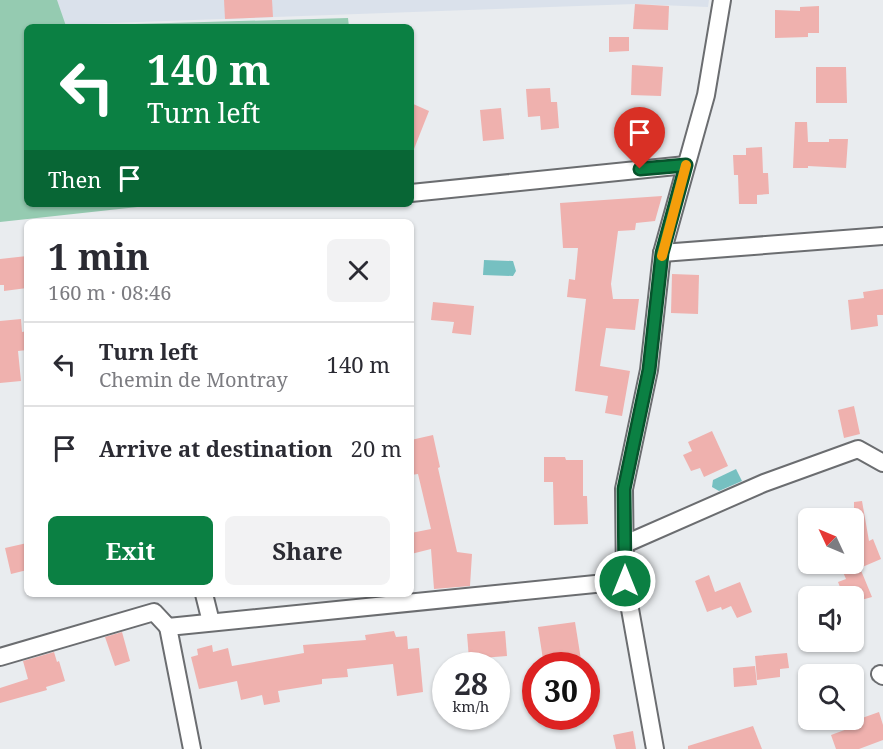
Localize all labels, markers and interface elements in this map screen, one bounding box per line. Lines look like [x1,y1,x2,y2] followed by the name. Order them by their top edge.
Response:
[147,40,271,97] text: 140 m
[48,48,126,126] icon: left
[147,94,260,131] text: Turn left
[614,107,665,169] pin
[623,116,656,149] icon: arrive
[113,162,146,195] icon: arrive
[48,164,101,194] text: Then
[48,232,150,281] text: 1 min
[327,239,390,302] button: close
[48,279,171,306] text: 160 m · 08:46
[99,336,198,366] text: Turn left
[48,348,81,381] icon: left
[327,349,390,379] text: 140 m
[99,366,288,393] text: Chemin de Montray
[48,432,81,465] icon: arrive
[99,433,333,463] text: Arrive at destination
[351,433,402,463] text: 20 m
[798,508,864,574] north arrow
[798,508,864,730] map controls
[48,516,213,585] button: Exit
[225,516,390,585] button: Share
[593,549,657,613] position arrow
[798,586,864,652] button: sound
[522,652,600,730] speed limit sign: 30
[454,663,488,704] text: 28
[798,664,864,730] button: search
[453,696,489,716] text: km/h

